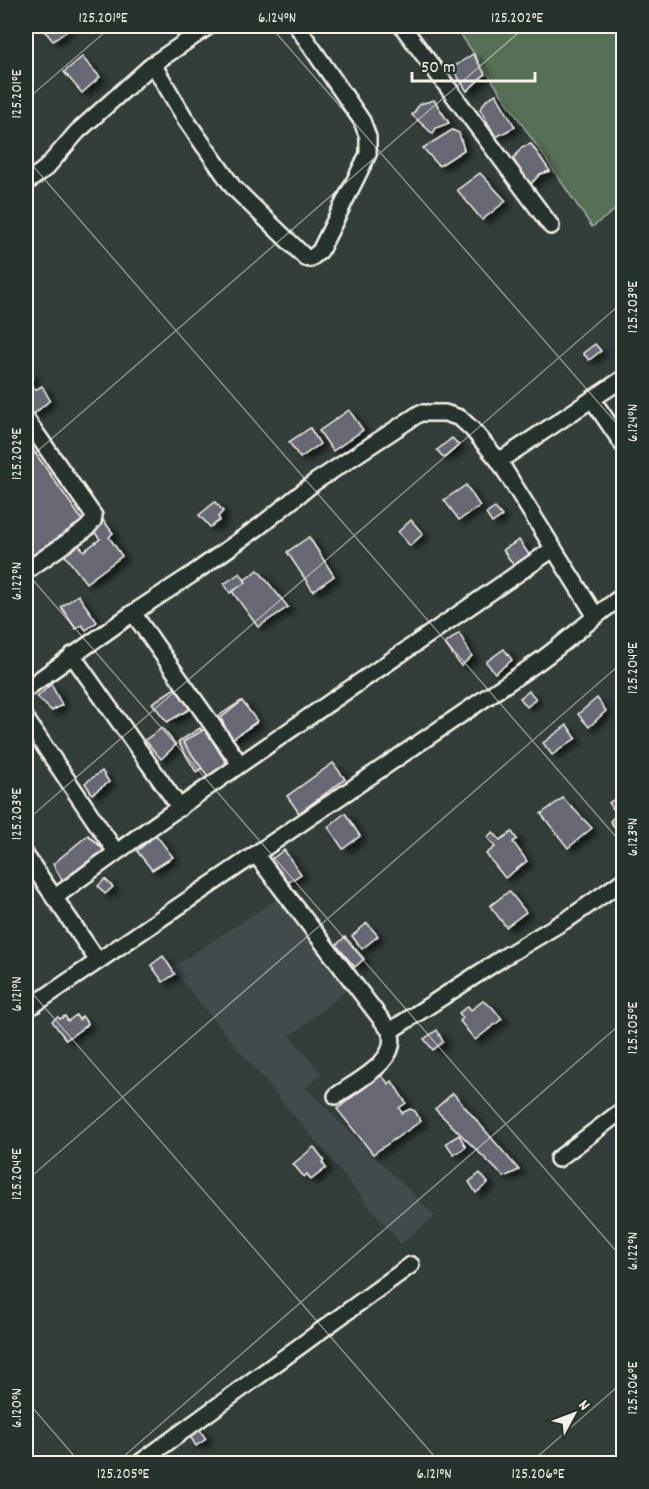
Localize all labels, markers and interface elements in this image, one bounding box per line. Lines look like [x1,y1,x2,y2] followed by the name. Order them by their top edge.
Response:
[79,8,128,30] text: 125.201°E
[258,8,296,30] text: 6.124°N
[491,8,543,30] text: 125.202°E
[412,45,535,83] scale bar
[421,56,456,81] text: 50 m
[7,69,29,118] text: 125.201°E
[623,281,645,333] text: 125.203°E
[623,404,645,442] text: 6.124°N
[7,428,29,480] text: 125.202°E
[7,562,29,600] text: 6.122°N
[623,642,645,694] text: 125.204°E
[7,788,29,840] text: 125.203°E
[623,818,645,856] text: 6.123°N
[7,976,29,1012] text: 6.121°N
[623,1002,645,1054] text: 125.205°E
[7,1148,29,1200] text: 125.204°E
[623,1232,645,1270] text: 6.122°N
[623,1361,645,1414] text: 125.206°E
[544,1384,604,1444] north arrow
[7,1388,29,1428] text: 6.120°N
[572,1395,595,1416] text: N
[97,1464,149,1486] text: 125.205°E
[416,1464,452,1486] text: 6.121°N
[512,1464,565,1486] text: 125.206°E

